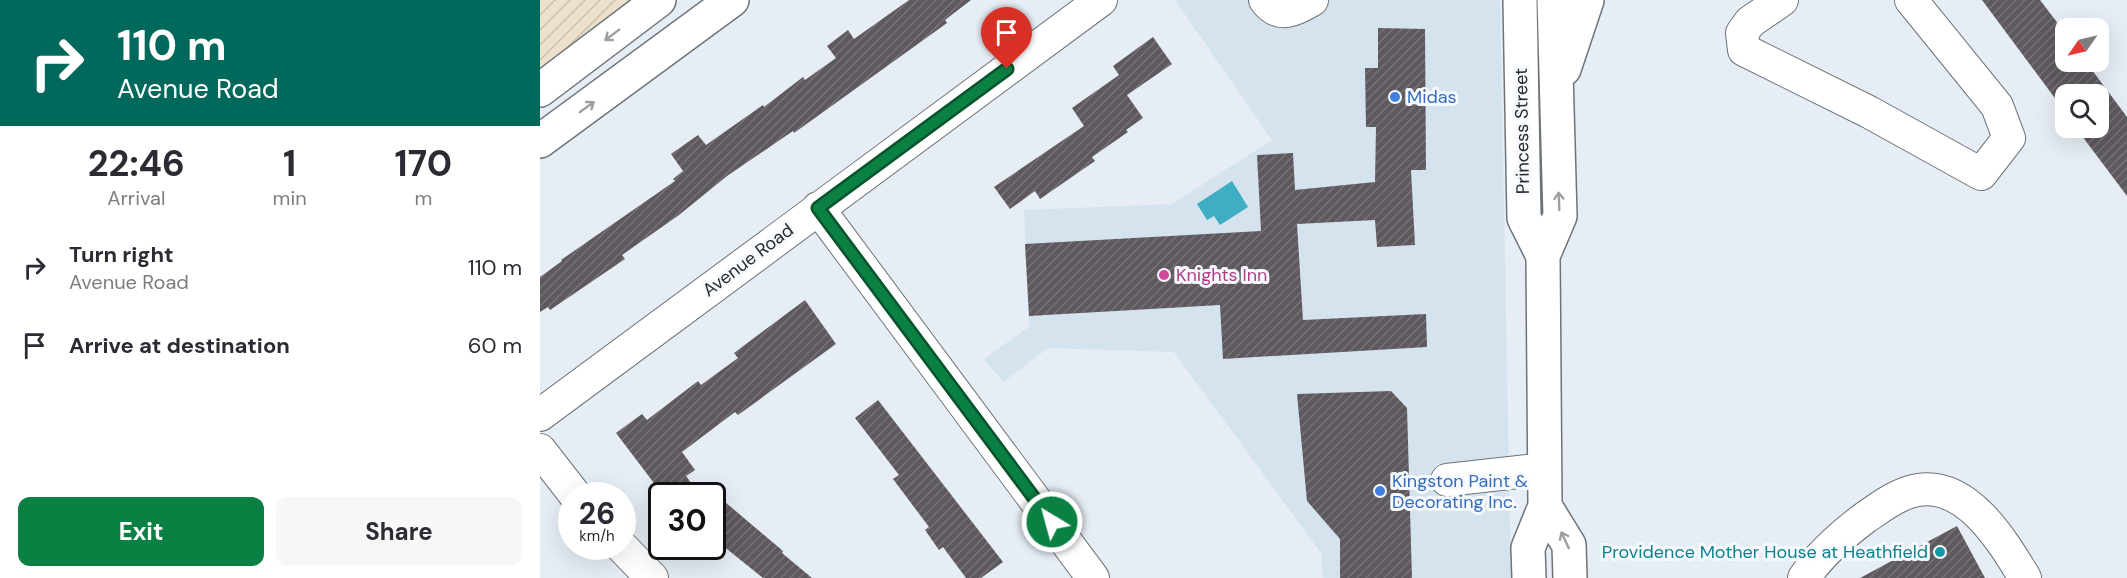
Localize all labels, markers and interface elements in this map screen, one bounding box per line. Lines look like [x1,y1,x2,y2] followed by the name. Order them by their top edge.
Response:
[981,7,1032,69] pin
[990,16,1023,49] icon: arrive
[117,18,227,73] text: 110 m
[2055,18,2109,72] north arrow
[2055,18,2109,138] map controls
[18,24,96,102] icon: right
[605,29,621,42] one-way arrow
[1509,68,1535,194] street label: Princess Street
[117,71,279,106] text: Avenue Road
[2055,84,2109,138] button: search
[1407,85,1457,109] place label: Midas
[1388,90,1402,104] marker: Midas
[579,101,595,113] one-way arrow
[88,140,185,187] text: 22:46
[283,140,296,187] text: 1
[395,140,452,187] text: 170
[107,185,165,211] text: Arrival
[273,185,307,211] text: min
[414,185,432,211] text: m
[1553,191,1565,211] one-way arrow
[698,218,798,302] street label: Avenue Road
[69,240,174,269] text: Turn right
[18,251,51,284] icon: right
[468,253,522,282] text: 110 m
[1176,263,1267,287] place label: Knights Inn
[1157,268,1171,282] marker: Knights Inn
[69,269,189,295] text: Avenue Road
[18,329,51,362] icon: arrive
[69,331,290,360] text: Arrive at destination
[468,331,522,360] text: 60 m
[1392,469,1528,514] place label: Kingston Paint & Decorating Inc.
[648,482,726,560] speed limit sign: 30
[1373,484,1387,498] marker: Kingston Paint & Decorating Inc.
[1020,490,1084,554] position arrow
[579,494,615,533] text: 26
[18,497,264,566] button: Exit
[276,497,522,566] button: Share
[579,526,615,546] text: km/h
[1558,531,1570,549] one-way arrow
[1602,540,1928,564] place label: Providence Mother House at Heathfield
[1933,545,1947,559] marker: Providence Mother House at Heathfield

